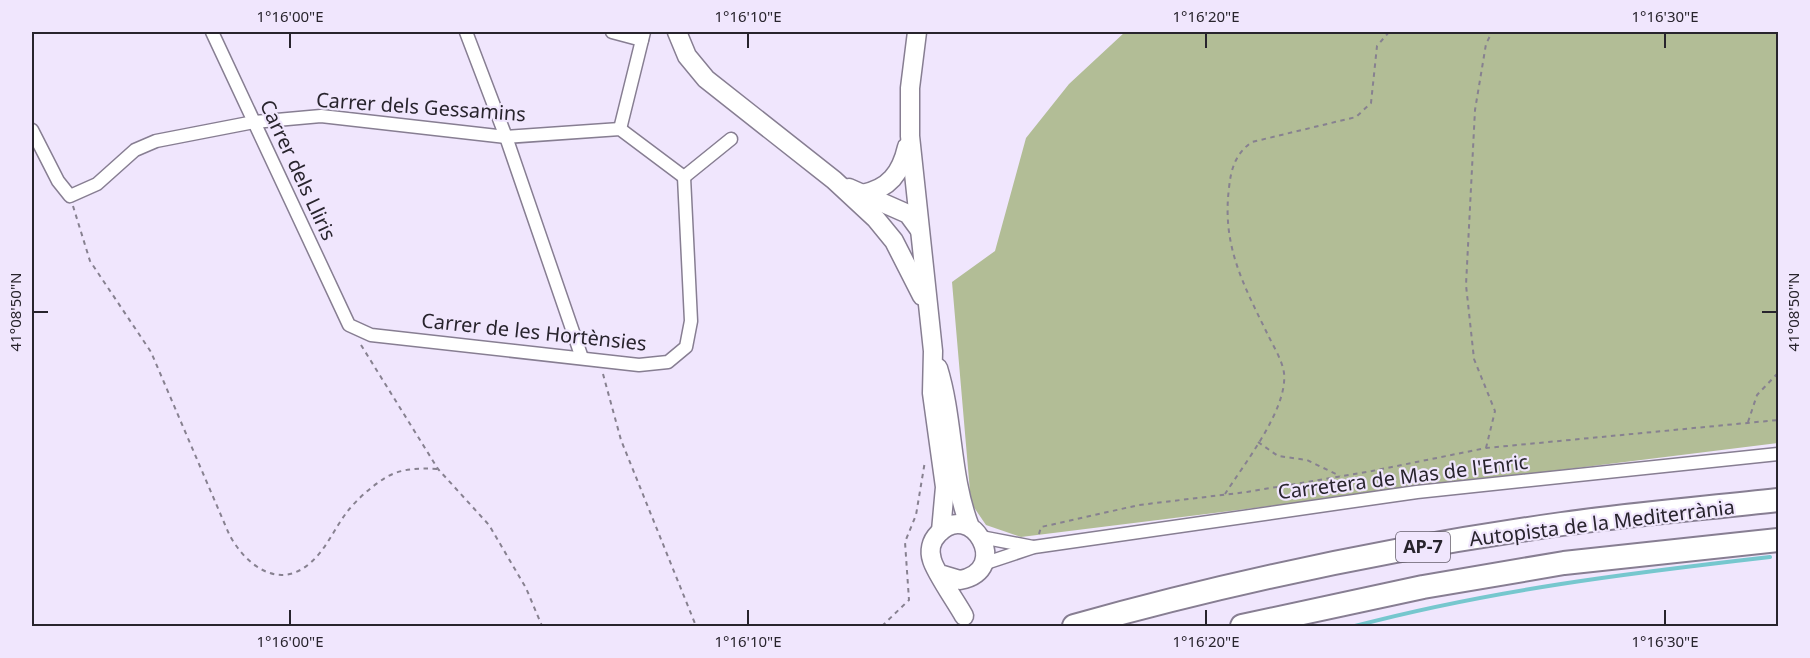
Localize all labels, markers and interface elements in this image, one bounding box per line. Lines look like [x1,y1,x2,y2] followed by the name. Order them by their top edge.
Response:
[256,6,324,26] text: 1°16'00"E
[714,6,782,26] text: 1°16'10"E
[1172,6,1240,26] text: 1°16'20"E
[1631,6,1699,26] text: 1°16'30"E
[315,86,527,127] street label: Carrer dels Gessamins
[254,95,343,244] street label: Carrer dels Lliris
[5,273,25,351] text: 41°08'50"N
[1783,273,1803,351] text: 41°08'50"N
[420,306,648,357] street label: Carrer de les Hortènsies
[1276,448,1530,505] street label: Carretera de Mas de l'Enric
[1468,493,1736,552] street label: Autopista de la Mediterrània
[1396,532,1450,562] road number: AP-7
[256,631,324,651] text: 1°16'00"E
[714,631,782,651] text: 1°16'10"E
[1172,631,1240,651] text: 1°16'20"E
[1631,631,1699,651] text: 1°16'30"E

